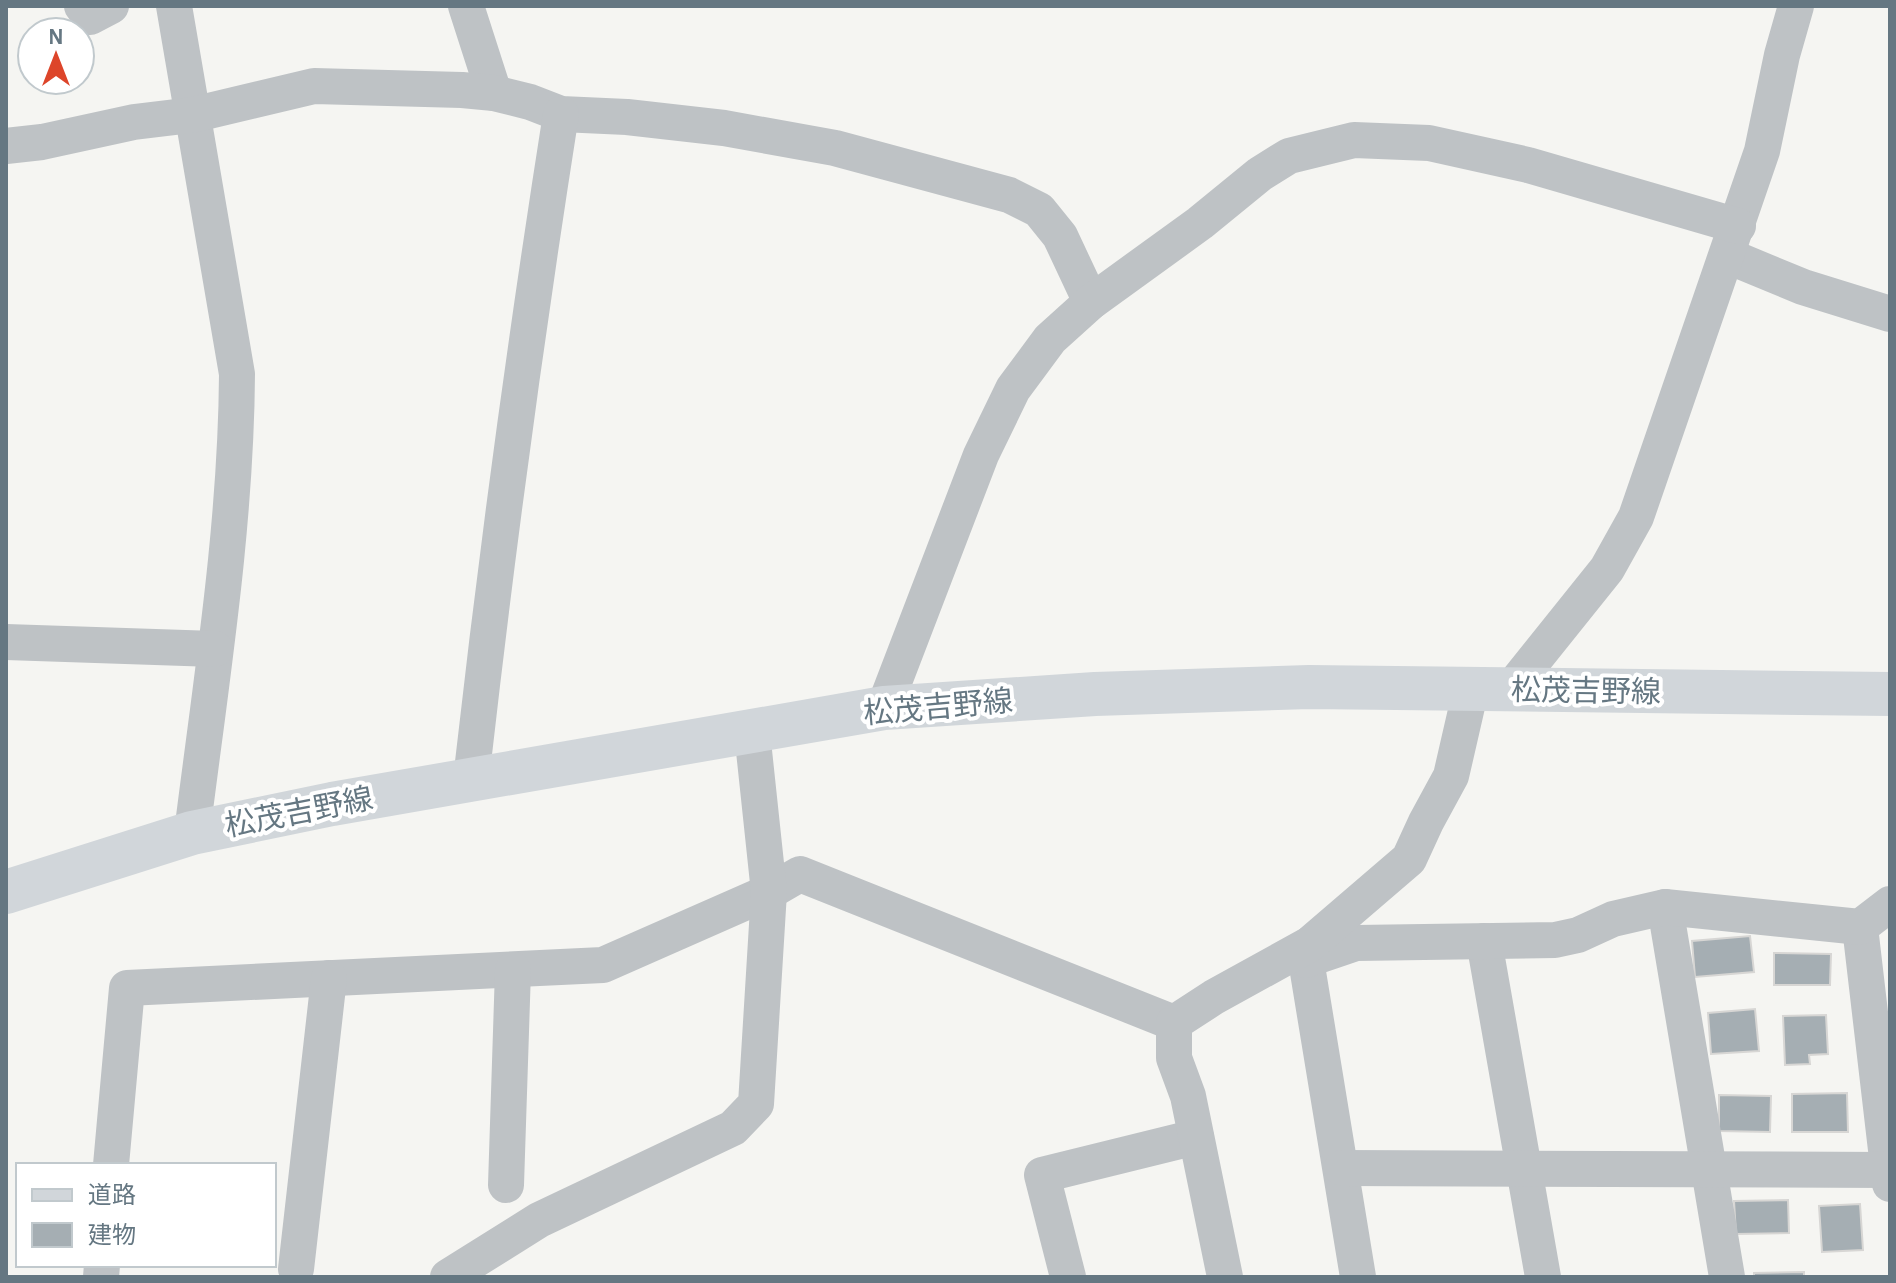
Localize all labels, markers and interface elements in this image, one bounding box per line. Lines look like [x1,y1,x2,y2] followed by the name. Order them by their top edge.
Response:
[16,16,96,96] north arrow
[48,26,64,48] text: N
[1511,674,1661,708] street label: 松茂吉野線
[862,685,1014,729] street label: 松茂吉野線
[222,782,376,842] street label: 松茂吉野線
[16,1163,276,1267] legend
[88,1182,136,1208] text: 道路
[88,1223,136,1248] text: 建物

